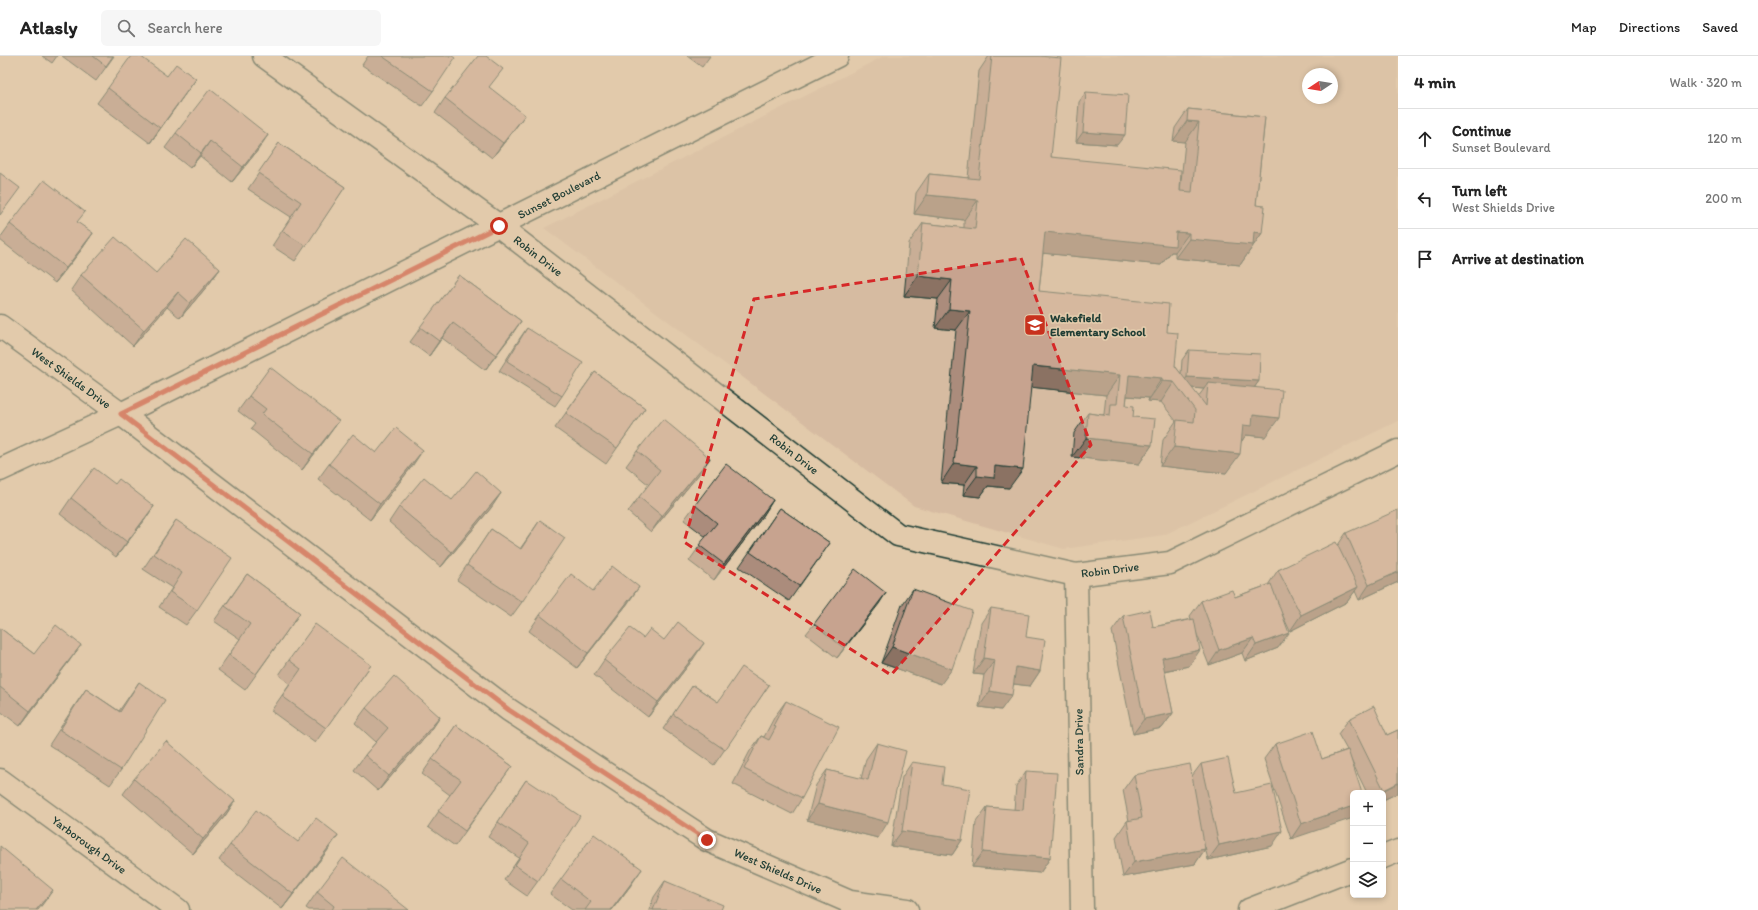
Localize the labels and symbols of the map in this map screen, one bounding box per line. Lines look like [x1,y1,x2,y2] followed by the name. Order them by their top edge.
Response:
[1302,68,1338,104] north arrow
[515,168,603,222] street label: Sunset Boulevard
[490,217,508,235] route start
[511,232,566,280] street label: Robin Drive
[1050,311,1146,340] place label: Wakefield Elementary School
[1022,312,1048,338] school or university icon: Wakefield Elementary School
[28,344,114,412] street label: West Shields Drive
[767,430,822,478] street label: Robin Drive
[1080,559,1140,581] street label: Robin Drive
[1071,708,1087,775] street label: Sandra Drive
[49,813,129,877] street label: Yarborough Drive
[698,831,716,849] route end
[732,845,825,897] street label: West Shields Drive

